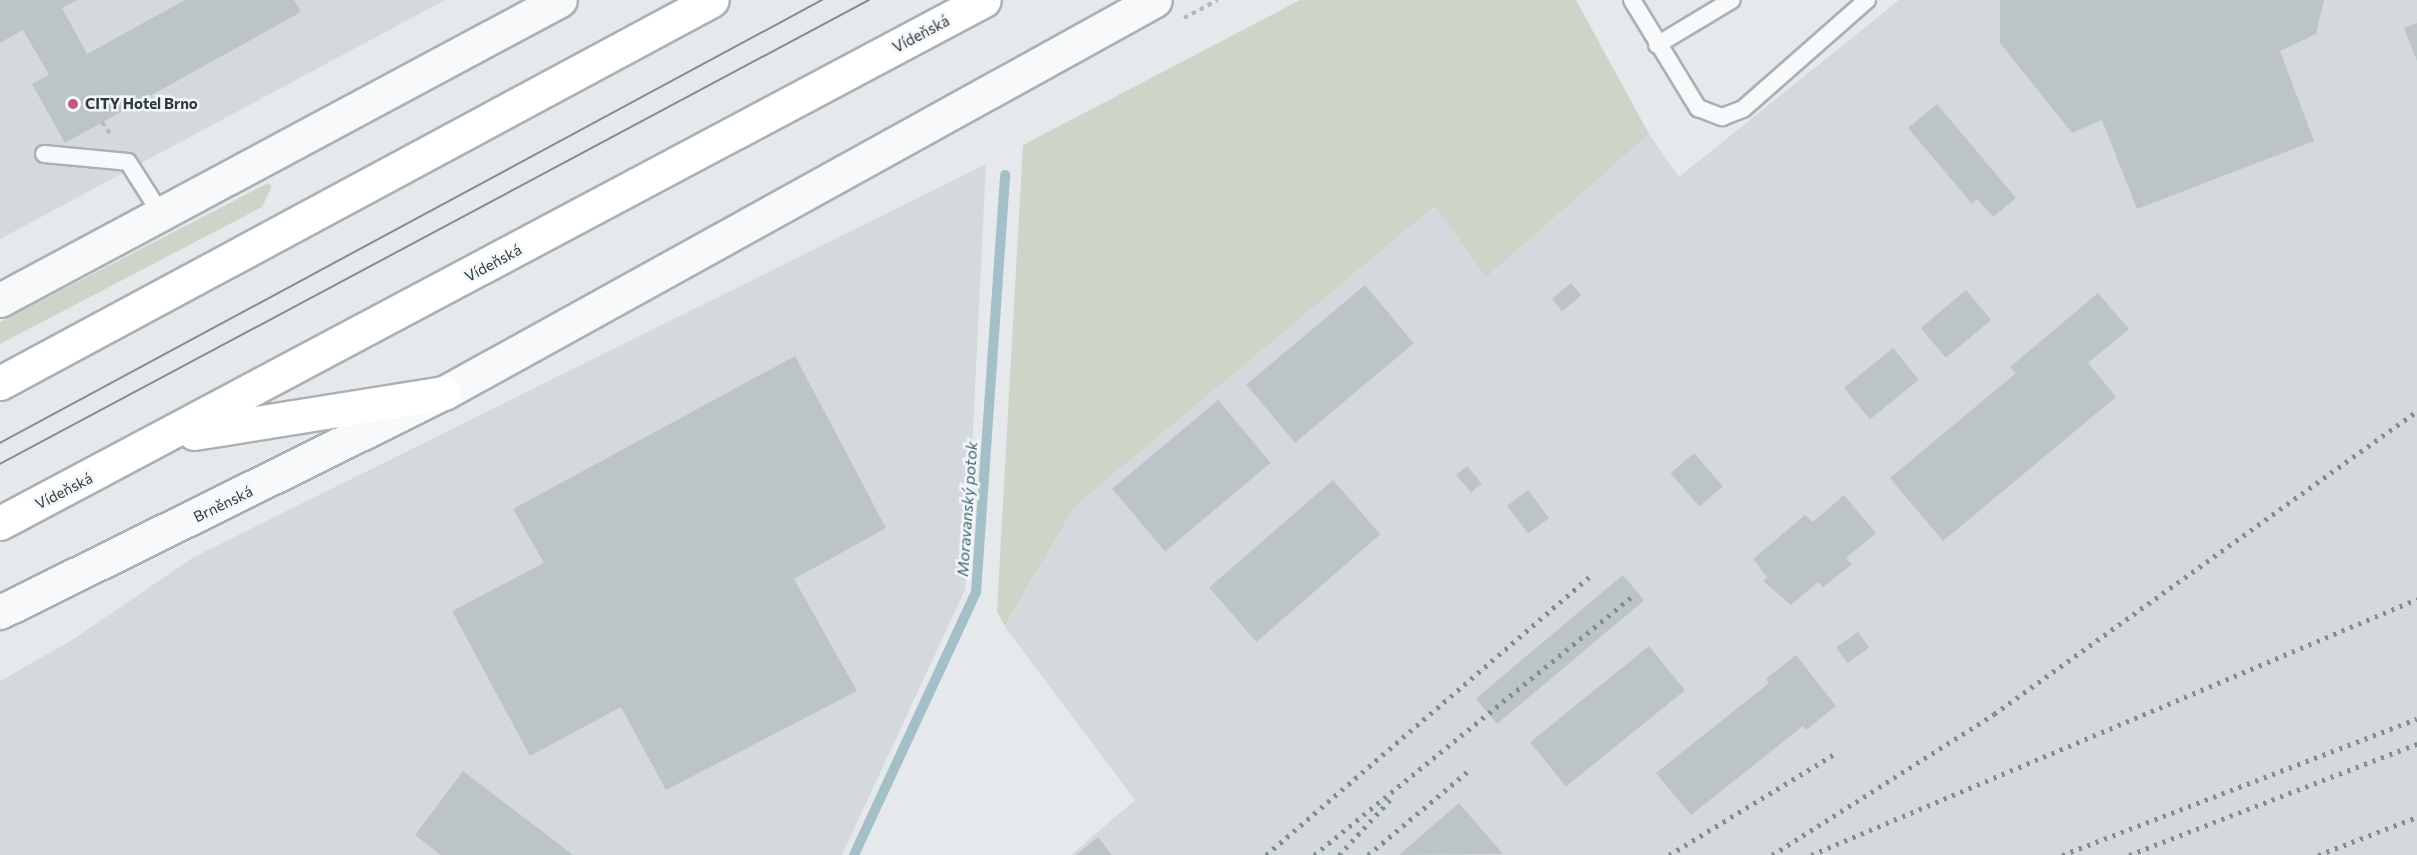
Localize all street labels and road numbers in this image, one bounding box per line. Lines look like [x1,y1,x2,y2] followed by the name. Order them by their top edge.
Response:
[889,12,953,56] street label: Vídeňská
[461,241,525,285] street label: Vídeňská
[32,469,96,513] street label: Vídeňská
[191,482,255,526] street label: Brněnská

